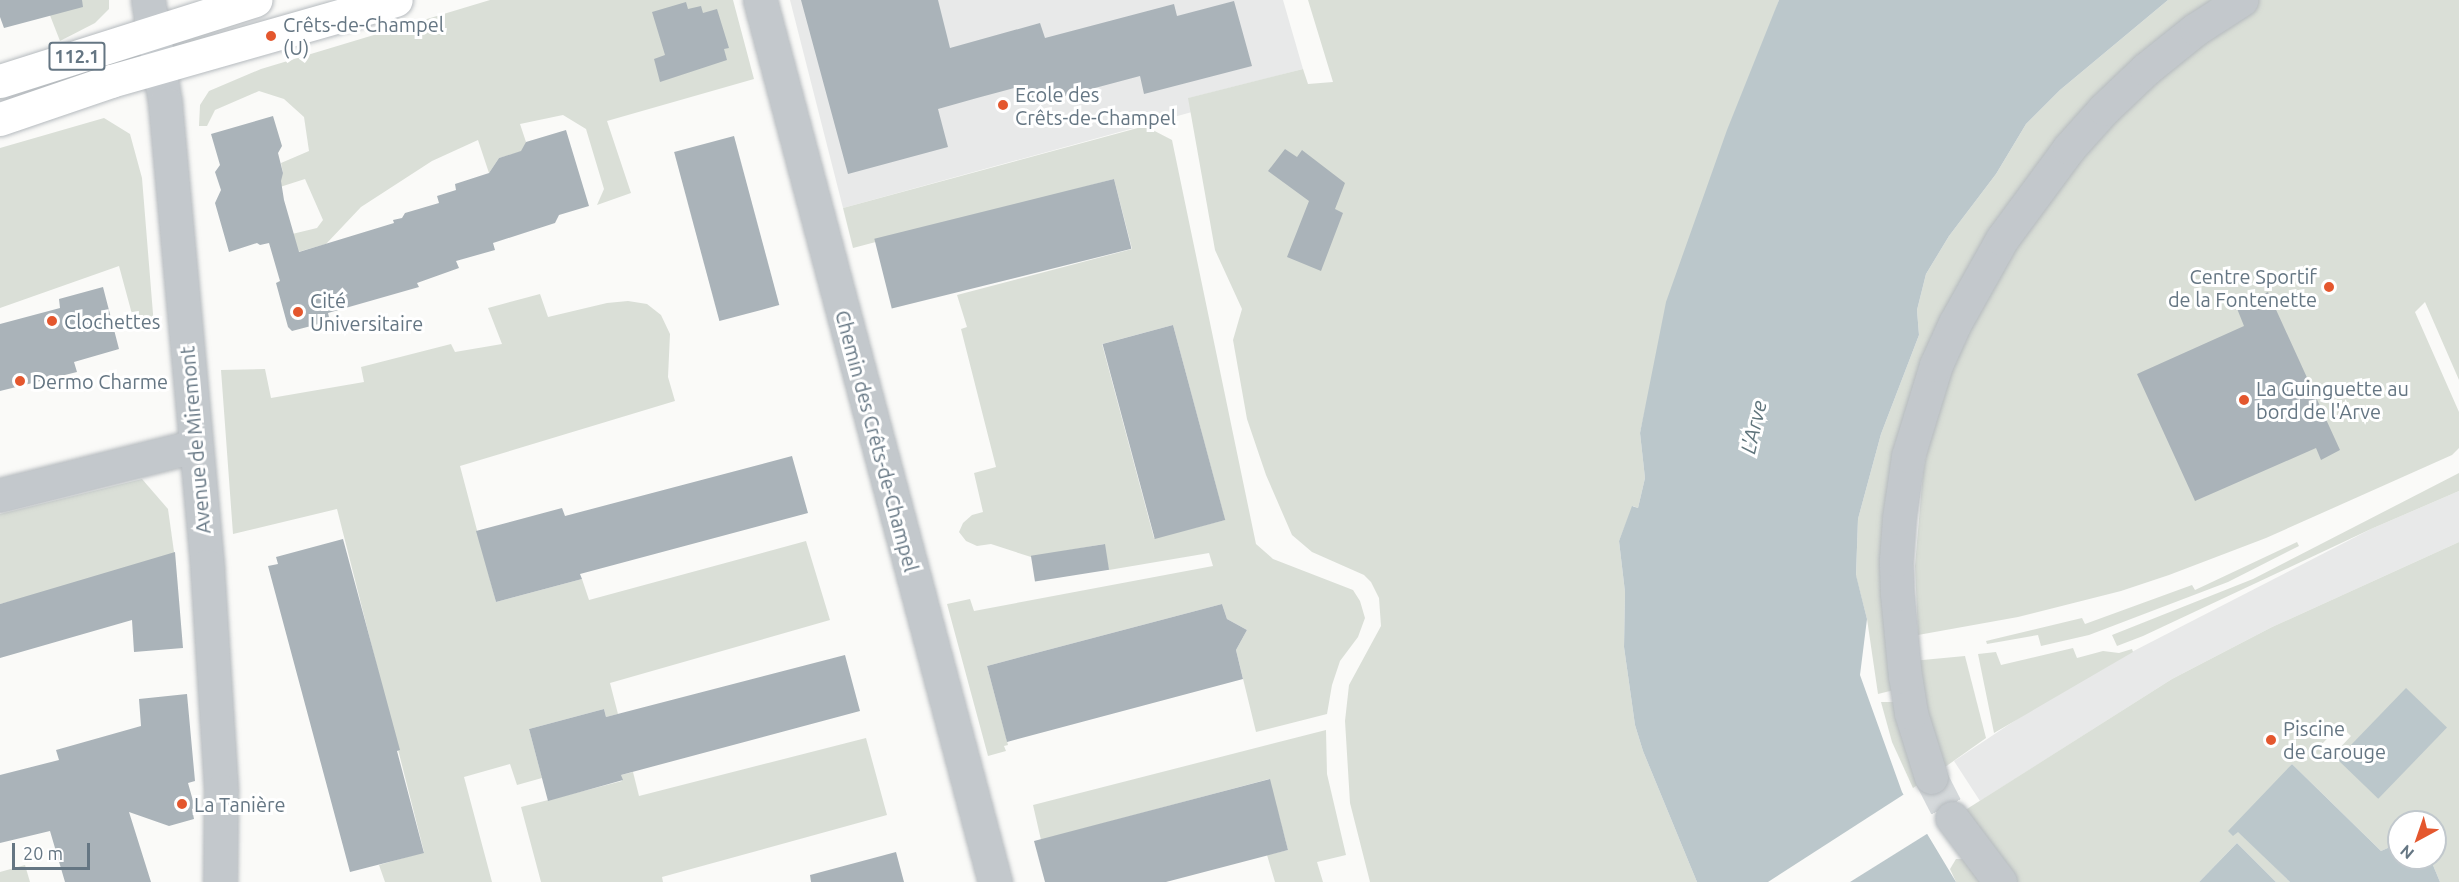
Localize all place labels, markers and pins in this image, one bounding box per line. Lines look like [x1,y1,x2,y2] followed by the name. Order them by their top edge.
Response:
[283,13,444,60] place label: Crêts-de-Champel (U)
[264,29,278,43] marker: Crêts-de-Champel (U)
[1015,82,1176,129] place label: Ecole des Crêts-de-Champel
[996,98,1010,112] marker: Ecole des Crêts-de-Champel
[2168,264,2317,311] place label: Centre Sportif de la Fontenette
[2322,280,2336,294] marker: Centre Sportif de la Fontenette
[310,288,423,335] place label: Cité Universitaire
[291,305,305,319] marker: Cité Universitaire
[64,309,160,333] place label: Clochettes
[45,314,59,328] marker: Clochettes
[32,369,168,393] place label: Dermo Charme
[13,374,27,388] marker: Dermo Charme
[2256,376,2409,423] place label: La Guinguette au bord de l'Arve
[2237,393,2251,407] marker: La Guinguette au bord de l'Arve
[2283,716,2386,763] place label: Piscine de Carouge
[2264,733,2278,747] marker: Piscine de Carouge
[194,792,286,816] place label: La Tanière
[175,797,189,811] marker: La Tanière

